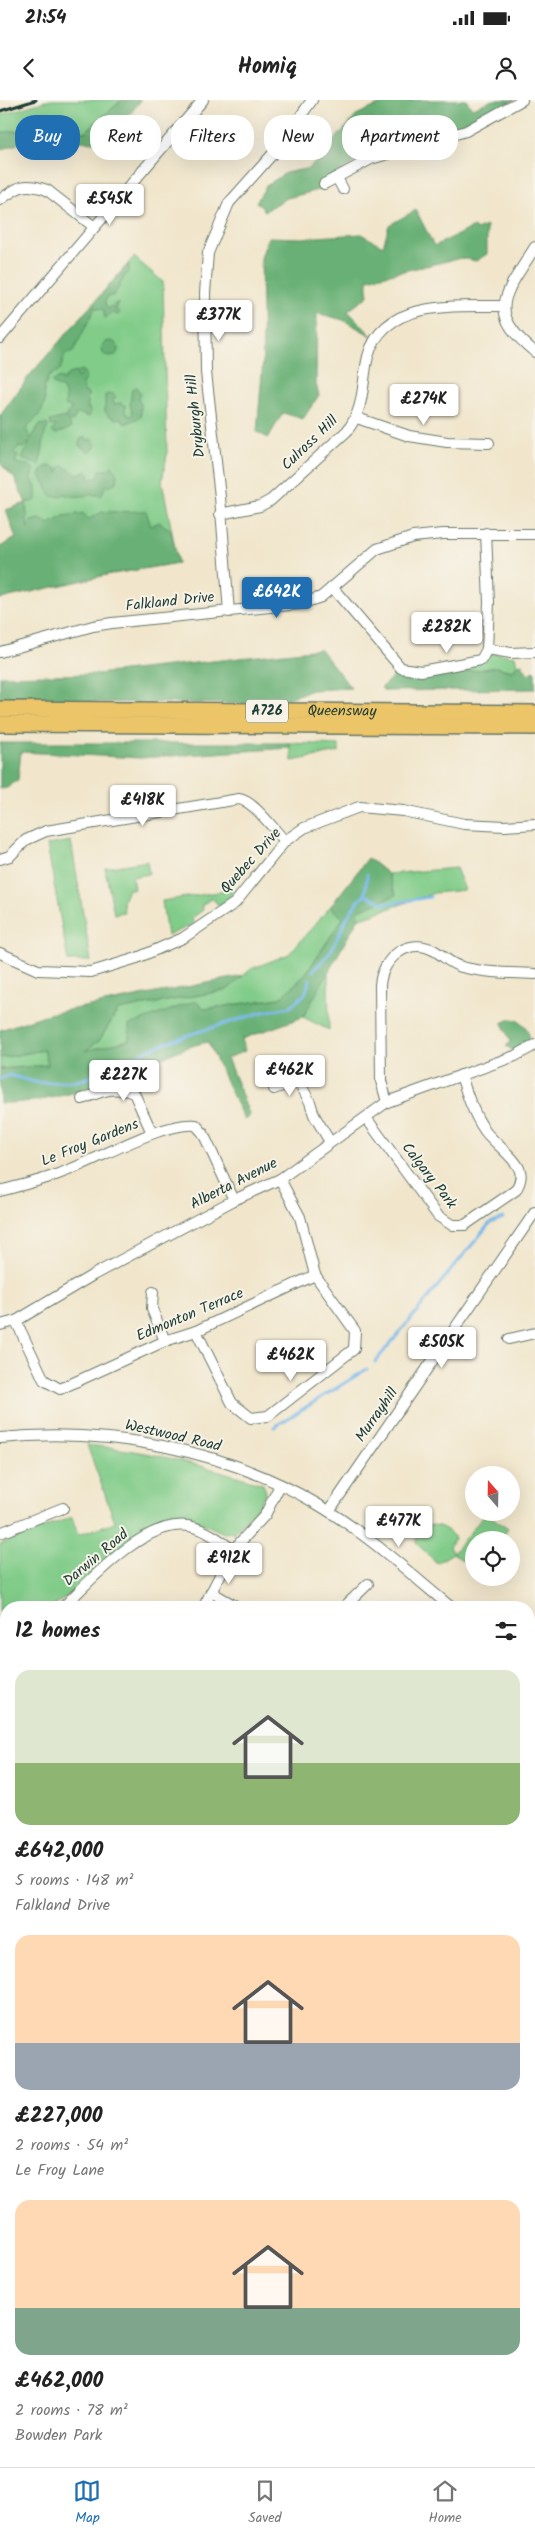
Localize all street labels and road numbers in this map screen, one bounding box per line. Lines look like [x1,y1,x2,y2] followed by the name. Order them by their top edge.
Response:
[180,373,212,459] street label: Dryburgh Hill
[276,409,344,476] street label: Culross Hill
[124,585,216,619] street label: Falkland Drive
[307,699,378,724] street label: Queensway
[246,700,288,722] road number: A726
[215,822,288,900] street label: Quebec Drive
[38,1112,143,1173] street label: Le Froy Gardens
[395,1137,463,1215] street label: Calgary Park
[186,1152,282,1216] street label: Alberta Avenue
[132,1281,248,1348] street label: Edmonton Terrace
[349,1382,405,1447] street label: Murrayhill
[123,1413,224,1459] street label: Westwood Road
[58,1523,135,1593] street label: Darwin Road

